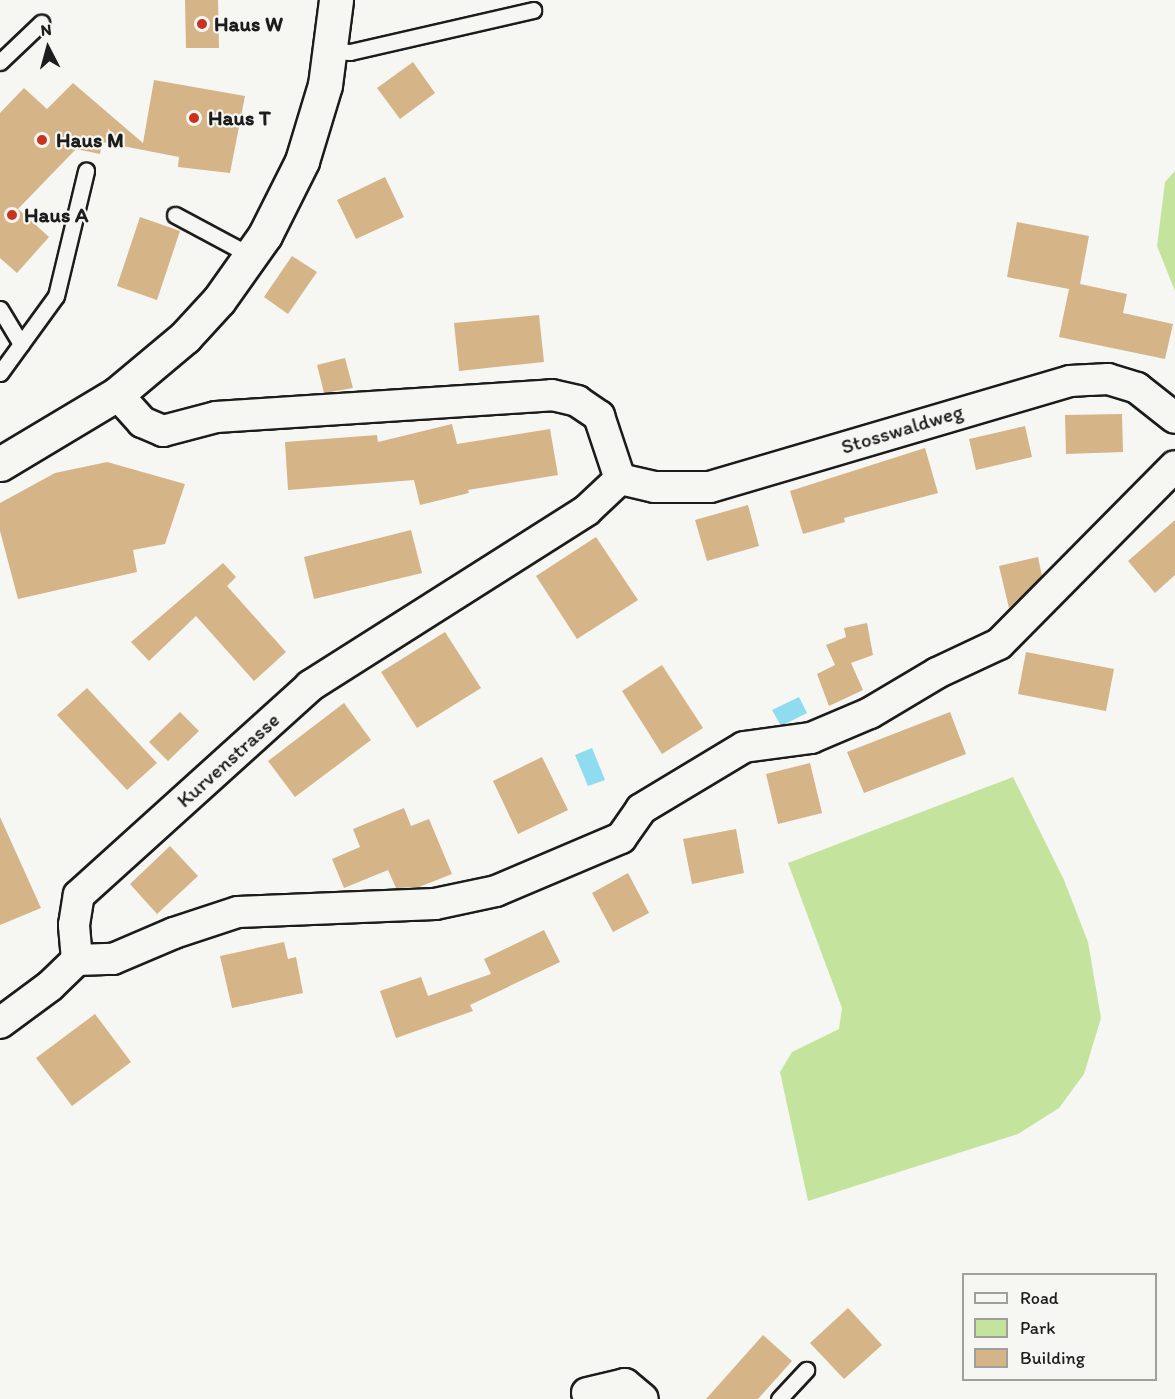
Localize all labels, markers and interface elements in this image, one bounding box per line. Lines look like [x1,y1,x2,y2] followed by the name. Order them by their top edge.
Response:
[214,11,283,37] place label: Haus W
[195,17,209,31] marker: Haus W
[18,18,78,78] north arrow
[40,20,52,40] text: N
[208,105,271,131] place label: Haus T
[185,109,203,127] marker: Haus T
[56,127,124,153] place label: Haus M
[33,131,51,149] marker: Haus M
[24,202,88,228] place label: Haus A
[5,208,19,222] marker: Haus A
[838,398,966,460] street label: Stosswaldweg
[171,707,285,813] street label: Kurvenstrasse
[962,1273,1157,1381] legend
[1020,1287,1059,1309] text: Road
[1020,1317,1055,1339] text: Park
[1020,1347,1085,1369] text: Building

